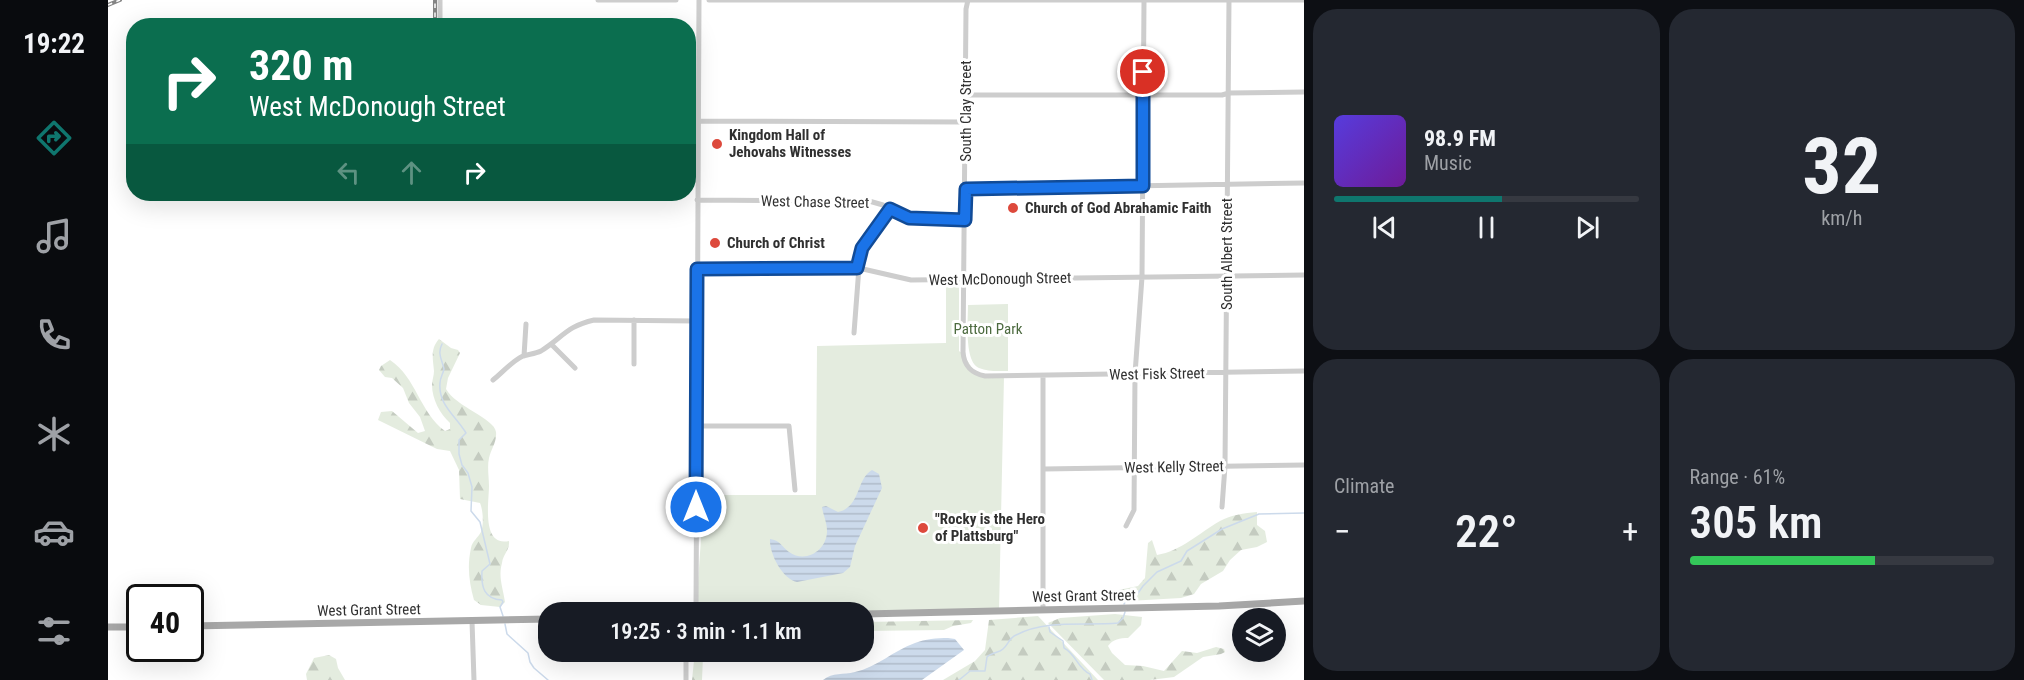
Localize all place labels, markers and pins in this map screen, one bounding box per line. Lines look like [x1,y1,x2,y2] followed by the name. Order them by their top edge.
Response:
[1117,46,1168,97] pin
[729,126,852,161] place label: Kingdom Hall of Jehovahs Witnesses
[710,137,724,151] marker: Kingdom Hall of Jehovahs Witnesses
[1025,199,1211,217] place label: Church of God Abrahamic Faith
[1006,201,1020,215] marker: Church of God Abrahamic Faith
[727,234,825,252] place label: Church of Christ
[708,236,722,250] marker: Church of Christ
[935,510,1045,545] place label: "Rocky is the Hero of Plattsburg"
[916,521,930,535] marker: "Rocky is the Hero of Plattsburg"

